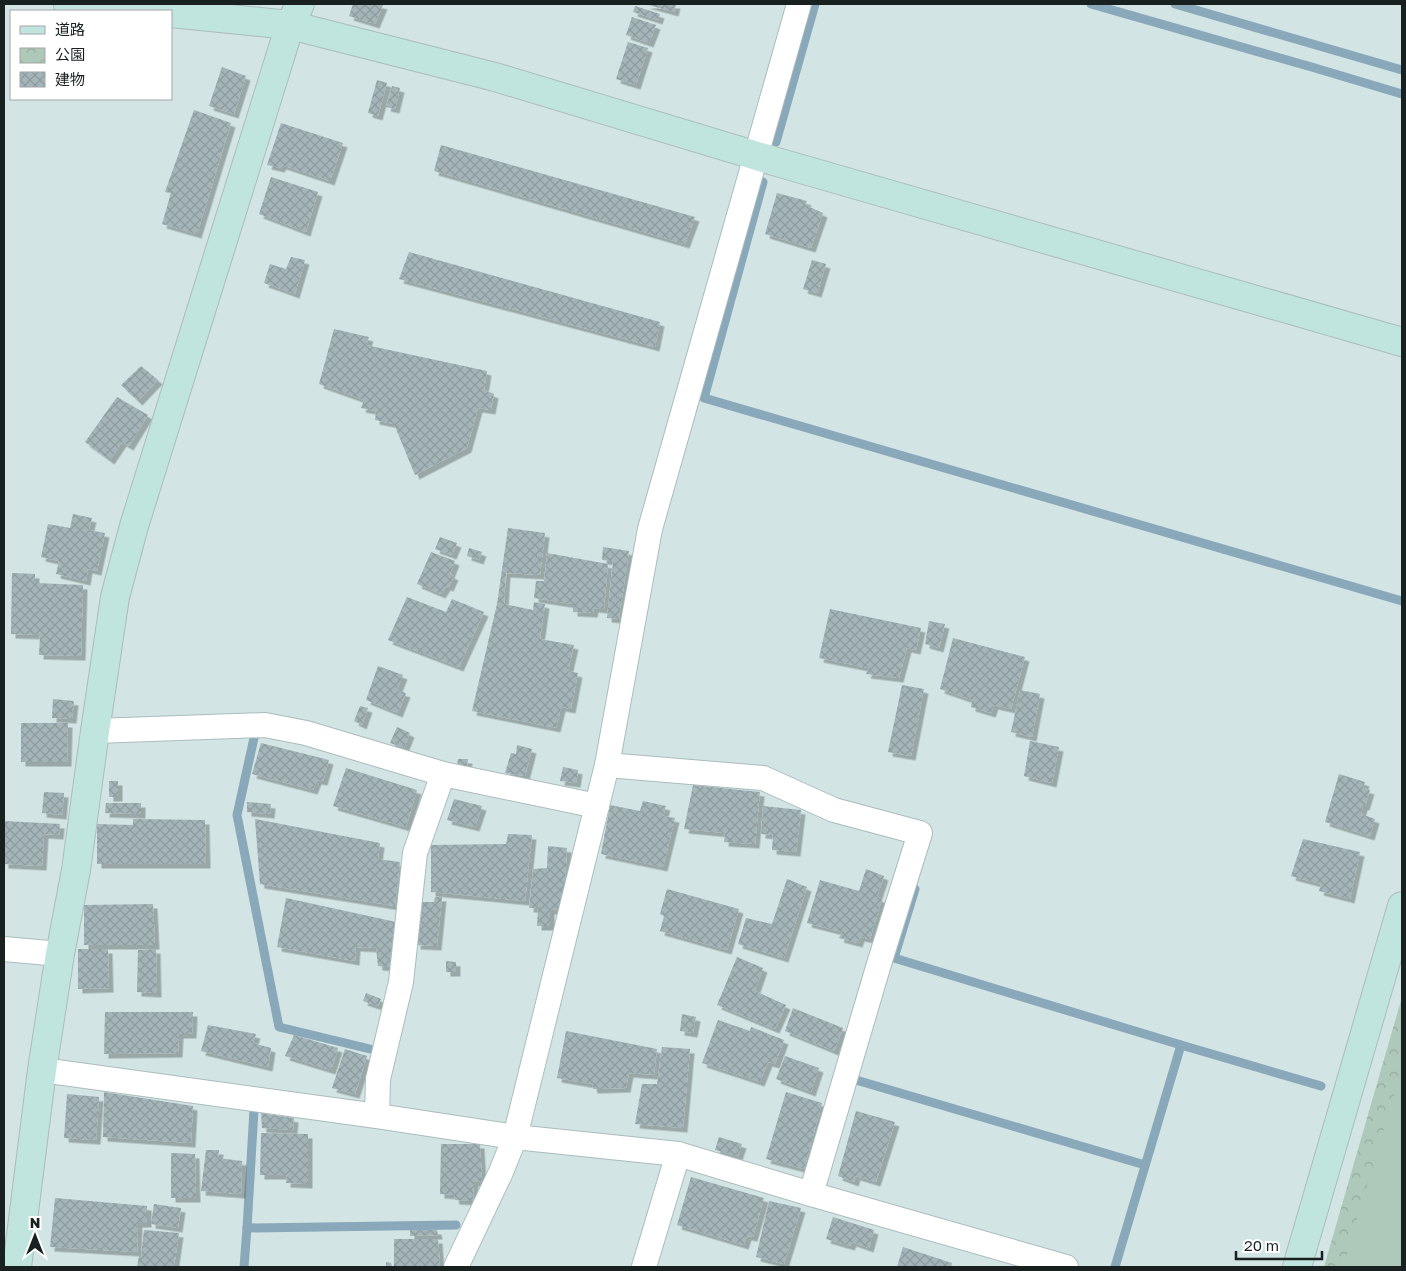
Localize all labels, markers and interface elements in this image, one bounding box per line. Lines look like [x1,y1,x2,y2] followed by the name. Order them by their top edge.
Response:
[10,10,172,100] legend
[55,20,85,38] text: 道路
[55,45,85,63] text: 公園
[55,70,85,88] text: 建物
[10,1211,60,1261] north arrow
[30,1214,40,1231] text: N
[1236,1228,1322,1260] scale bar
[1244,1236,1279,1254] text: 20 m

